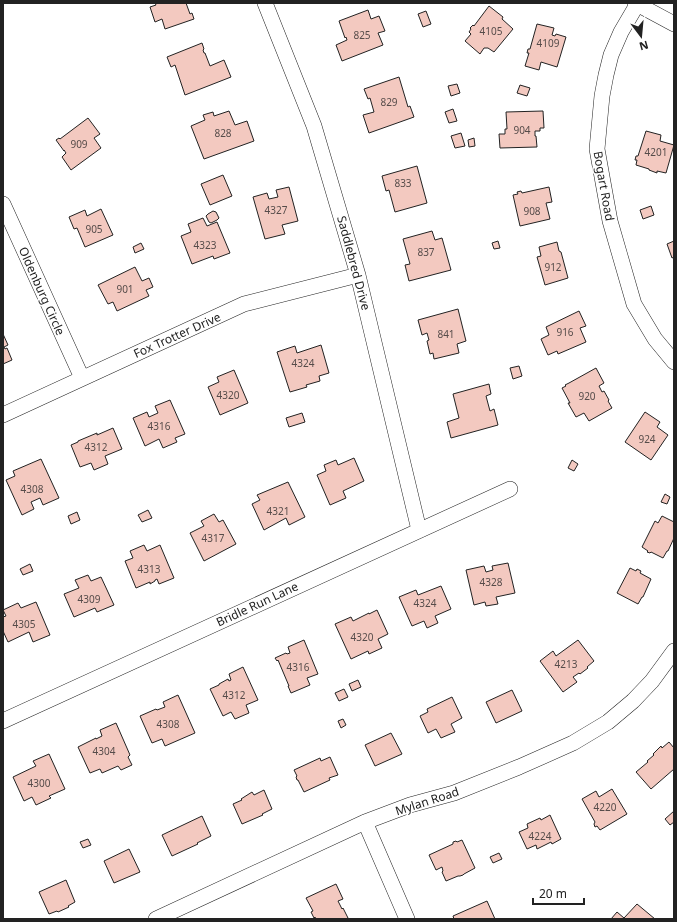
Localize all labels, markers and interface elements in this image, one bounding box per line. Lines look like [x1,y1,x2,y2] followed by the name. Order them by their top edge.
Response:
[621,16,661,56] north arrow
[480,24,503,38] house number: 4105
[353,28,371,42] house number: 825
[537,36,560,50] house number: 4109
[638,38,650,55] text: N
[380,95,398,109] house number: 829
[513,123,531,137] house number: 904
[214,126,232,140] house number: 828
[70,137,88,151] house number: 909
[645,145,667,159] house number: 4201
[590,150,618,222] street label: Bogart Road
[394,176,412,190] house number: 833
[265,203,288,217] house number: 4327
[523,204,541,218] house number: 908
[333,214,375,312] street label: Saddlebred Drive
[85,222,103,236] house number: 905
[194,238,217,252] house number: 4323
[15,244,69,338] street label: Oldenburg Circle
[417,245,435,259] house number: 837
[544,260,562,274] house number: 912
[116,282,134,296] house number: 901
[131,308,224,362] street label: Fox Trotter Drive
[556,325,574,339] house number: 916
[437,327,455,341] house number: 841
[292,356,315,370] house number: 4324
[217,388,240,402] house number: 4320
[578,389,596,403] house number: 920
[148,419,171,433] house number: 4316
[638,432,656,446] house number: 924
[85,440,108,454] house number: 4312
[21,482,44,496] house number: 4308
[267,504,289,518] house number: 4321
[202,531,225,545] house number: 4317
[138,562,161,576] house number: 4313
[480,575,503,589] house number: 4328
[213,577,301,630] street label: Bridle Run Lane
[78,592,101,606] house number: 4309
[414,596,437,610] house number: 4324
[13,617,36,631] house number: 4305
[351,630,374,644] house number: 4320
[555,657,578,671] house number: 4213
[287,660,310,674] house number: 4316
[223,688,246,702] house number: 4312
[157,717,180,731] house number: 4308
[93,744,116,758] house number: 4304
[28,776,51,790] house number: 4300
[393,783,461,819] street label: Mylan Road
[594,800,617,814] house number: 4220
[529,829,552,843] house number: 4224
[533,880,584,906] scale bar
[539,885,567,902] text: 20 m

